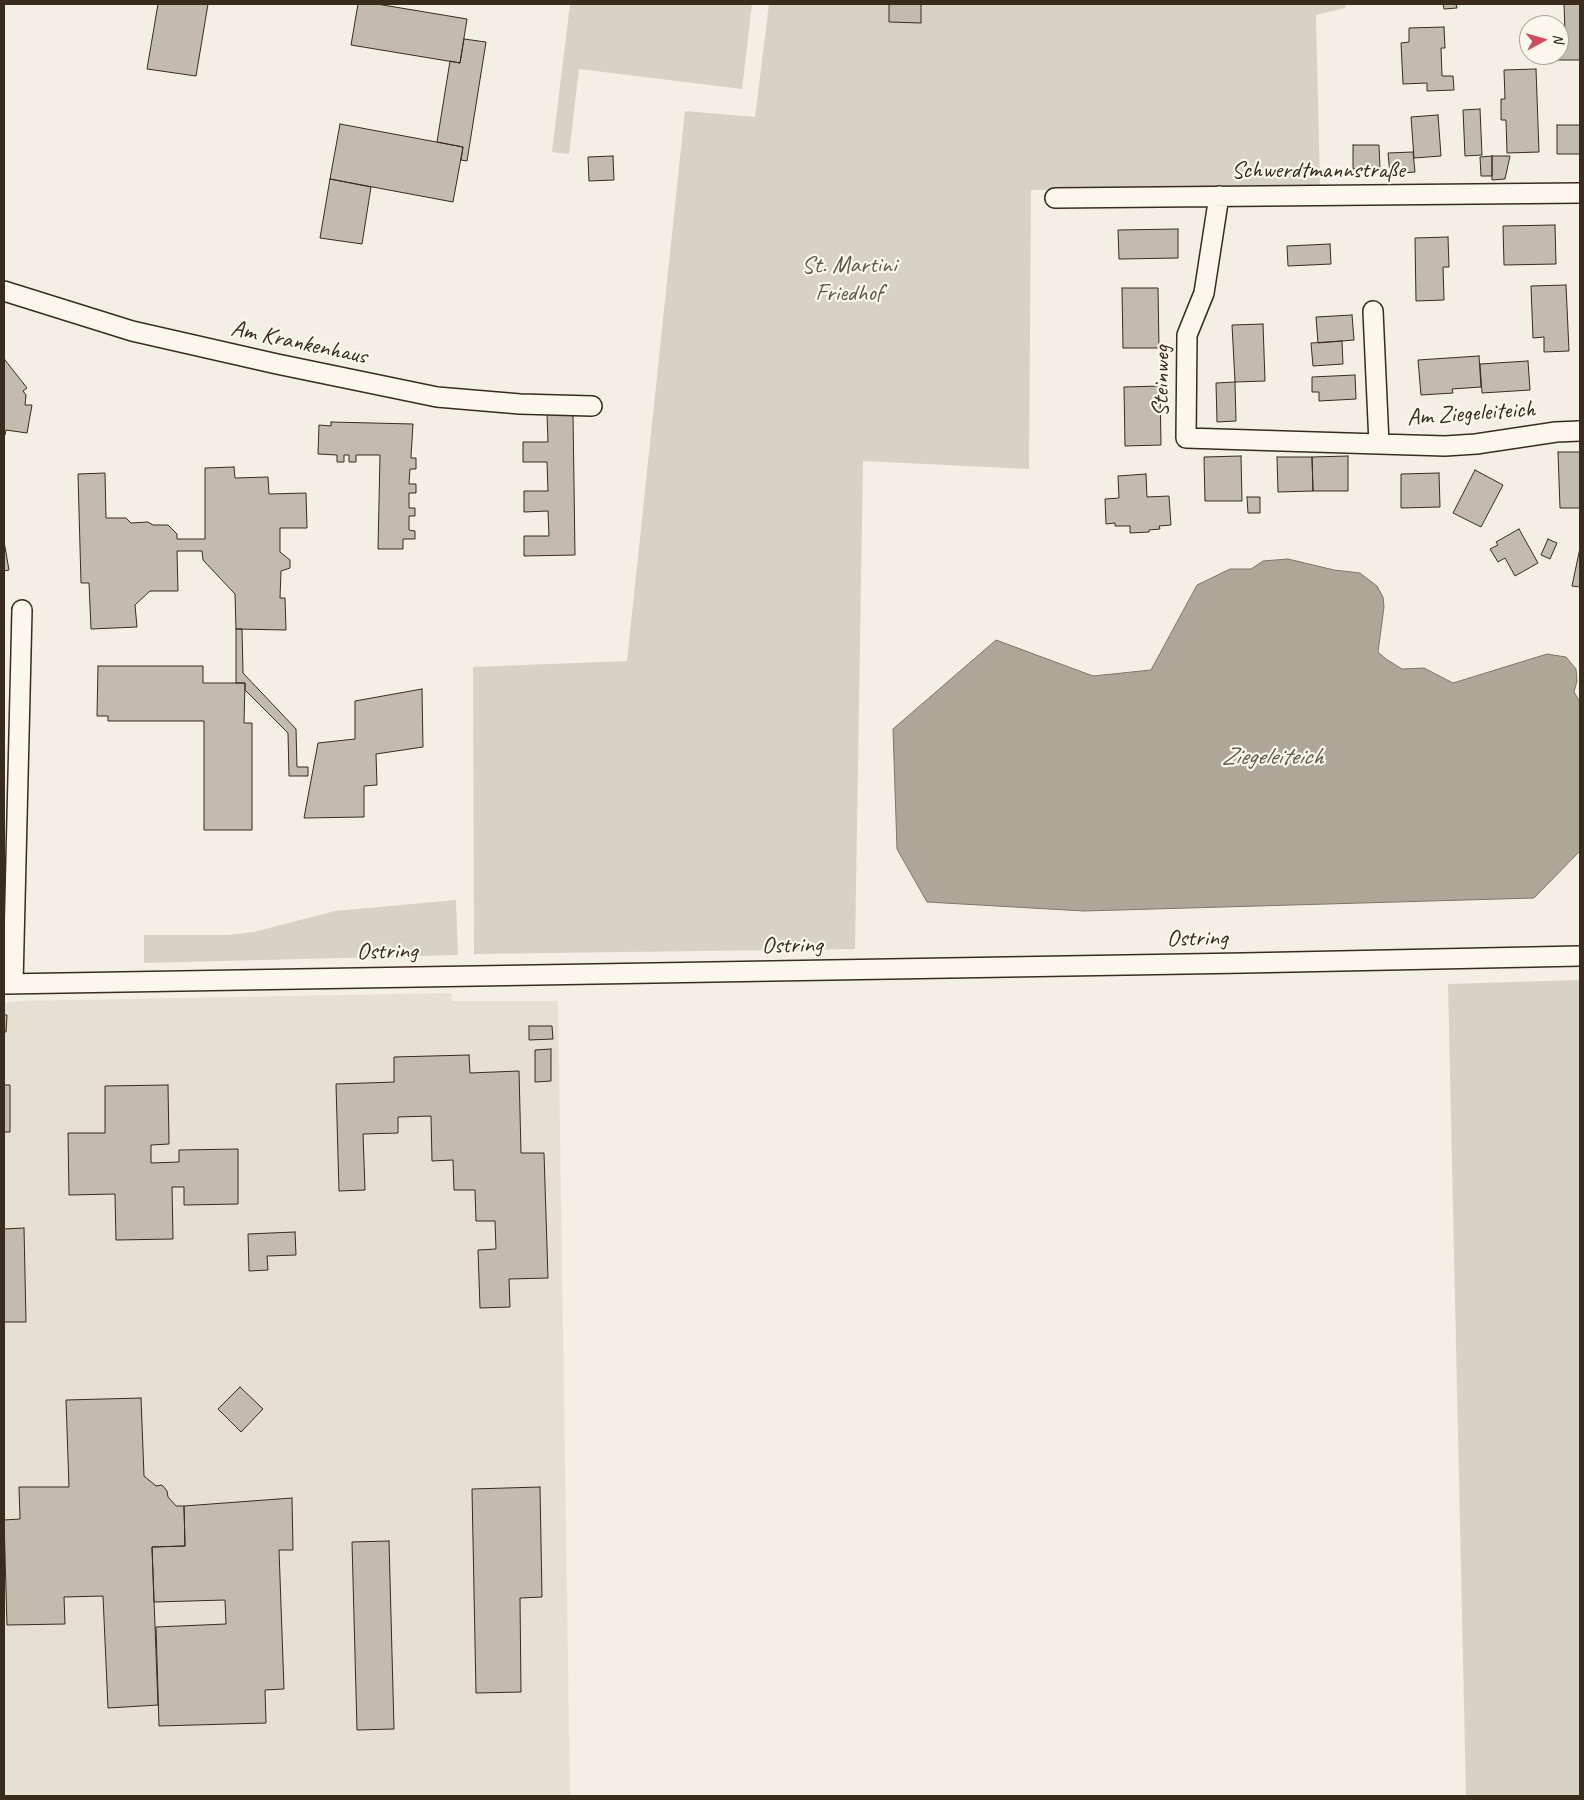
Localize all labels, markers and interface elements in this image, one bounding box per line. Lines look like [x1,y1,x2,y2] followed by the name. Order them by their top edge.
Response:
[1519,15,1569,65] north arrow
[1550,33,1567,44] text: N
[1231,157,1405,185] street label: Schwerdtmannstraße
[802,252,896,308] park label: St. Martini Friedhof
[228,315,370,371] street label: Am Krankenhaus
[1147,345,1177,417] street label: Steinweg
[1406,395,1536,433] street label: Am Ziegeleiteich
[1221,742,1323,772] water label: Ziegeleiteich
[1166,924,1228,954] street label: Ostring
[761,931,823,961] street label: Ostring
[356,937,418,967] street label: Ostring

